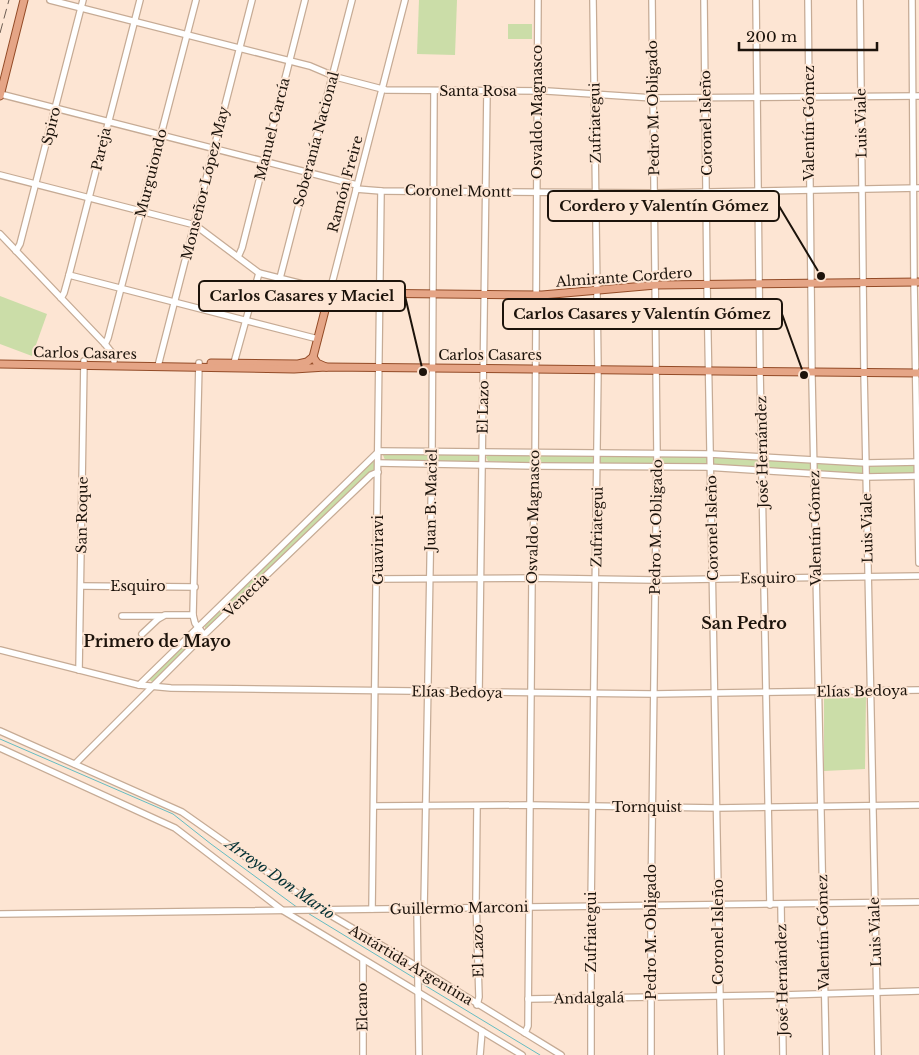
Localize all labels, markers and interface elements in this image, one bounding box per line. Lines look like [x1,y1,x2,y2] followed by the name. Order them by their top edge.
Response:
[739,20,876,52] scale bar
[746,27,797,46] text: 200 m
[643,40,663,176] street label: Pedro M. Obligado
[528,45,546,179] street label: Osvaldo Magnasco
[800,65,818,182] street label: Valentín Gómez
[289,69,343,209] street label: Soberanía Nacional
[696,70,716,176] street label: Coronel Isleño
[251,76,294,182] street label: Manuel García
[439,82,517,100] street label: Santa Rosa
[585,82,605,164] street label: Zufriategui
[851,88,871,158] street label: Luis Viale
[177,104,233,262] street label: Monseñor López May
[38,105,64,147] street label: Spiro
[87,125,115,172] street label: Pareja
[131,127,171,219] street label: Murguiondo
[323,133,367,235] street label: Ramón Freire
[405,181,512,201] street label: Coronel Montt
[548,191,779,221] callout: Cordero y Valentín Gómez
[559,196,769,215] text: Cordero y Valentín Gómez
[554,263,693,291] street label: Almirante Cordero
[199,281,405,311] callout: Carlos Casares y Maciel
[210,286,395,305] text: Carlos Casares y Maciel
[503,299,782,329] callout: Carlos Casares y Valentín Gómez
[513,304,771,323] text: Carlos Casares y Valentín Gómez
[33,343,137,363] street label: Carlos Casares
[438,346,542,364] street label: Carlos Casares
[474,380,492,434] street label: El Lazo
[752,395,772,510] street label: José Hernández
[421,448,441,553] street label: Juan B. Maciel
[523,450,543,584] street label: Osvaldo Magnasco
[646,459,666,595] street label: Pedro M. Obligado
[805,470,825,587] street label: Valentín Gómez
[702,475,722,581] street label: Coronel Isleño
[72,476,92,554] street label: San Roque
[587,486,607,568] street label: Zufriategui
[857,493,877,563] street label: Luis Viale
[369,515,387,585] street label: Guaviravi
[219,569,272,621] street label: Venecia
[740,569,796,587] street label: Esquiro
[110,577,166,595] street label: Esquiro
[701,613,787,633] district label: San Pedro
[83,631,231,651] district label: Primero de Mayo
[816,681,908,701] street label: Elías Bedoya
[411,682,503,702] street label: Elías Bedoya
[612,798,683,816] street label: Tornquist
[221,833,339,923] water label: Arroyo Don Mario
[642,864,660,1000] street label: Pedro M. Obligado
[813,874,833,991] street label: Valentín Gómez
[709,879,727,985] street label: Coronel Isleño
[582,891,600,972] street label: Zufriategui
[865,897,885,967] street label: Luis Viale
[389,898,529,918] street label: Guillermo Marconi
[345,920,477,1009] street label: Antártida Argentina
[772,923,792,1038] street label: José Hernández
[469,924,487,978] street label: El Lazo
[353,982,371,1032] street label: Elcano
[553,988,625,1008] street label: Andalgalá

